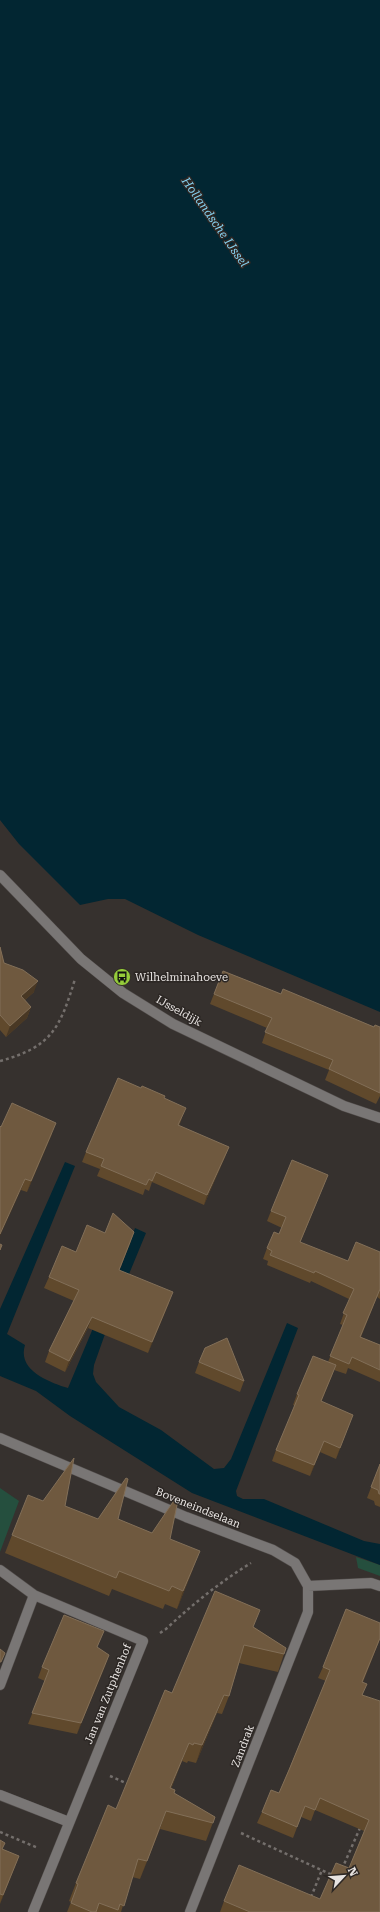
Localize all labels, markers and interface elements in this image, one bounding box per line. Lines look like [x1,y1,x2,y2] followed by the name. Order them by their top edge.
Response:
[178,174,251,270] water label: Hollandsche IJssel
[112,967,132,987] bus stop icon: Wilhelminahoeve
[135,971,228,984] place label: Wilhelminahoeve
[154,993,204,1029] street label: IJsseldijk
[154,1485,242,1531] street label: Boveneindselaan
[82,1641,134,1746] street label: Jan van Zutphenhof
[229,1723,257,1769] street label: Zandrak
[324,1856,364,1896] north arrow
[345,1865,360,1879] text: N

